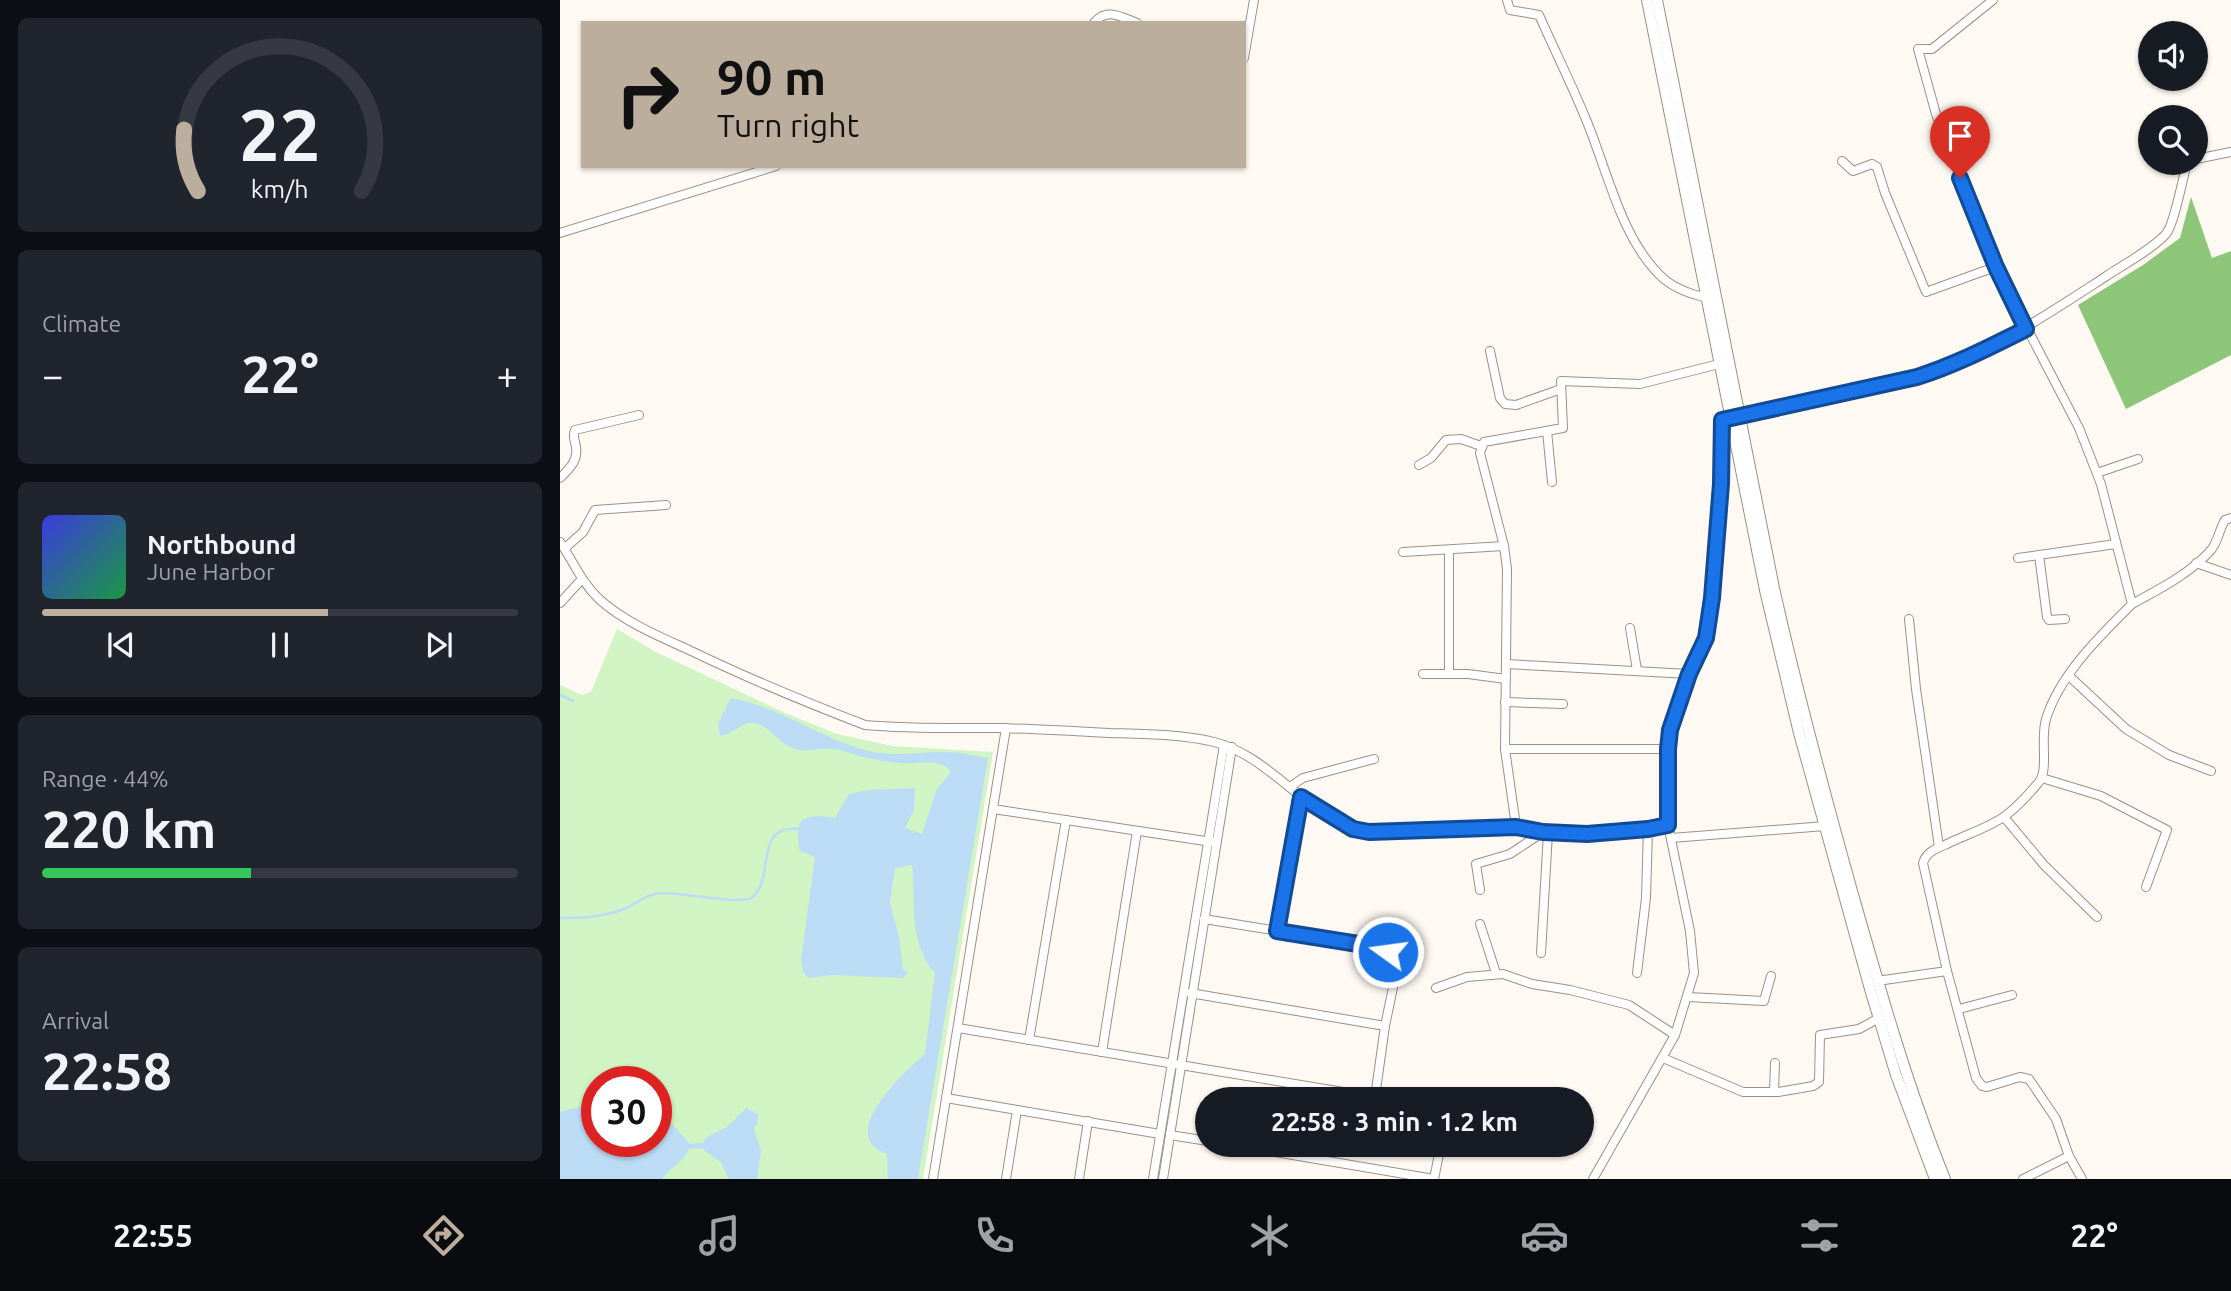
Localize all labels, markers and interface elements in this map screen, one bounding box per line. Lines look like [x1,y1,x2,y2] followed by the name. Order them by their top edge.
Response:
[2138,21,2208,175] map controls
[2138,21,2208,91] button: sound
[602,49,693,140] icon: right
[717,49,826,104] text: 90 m
[239,93,321,175] text: 22
[2138,105,2208,175] button: search
[1930,106,1990,178] pin
[717,107,859,143] text: Turn right
[1941,117,1979,155] icon: arrive
[251,175,309,203] text: km/h
[42,311,121,336] text: Climate
[241,345,319,403] text: 22°
[42,354,63,396] text: −
[497,354,518,396] text: +
[147,530,296,559] text: Northbound
[147,559,275,584] text: June Harbor
[102,626,140,664] icon: previous
[261,626,299,664] icon: pause
[420,626,458,664] icon: next
[42,766,169,791] text: Range · 44%
[42,800,216,858] text: 220 km
[1351,915,1425,989] position arrow
[42,1008,109,1033] text: Arrival
[42,1042,172,1100] text: 22:58
[581,1066,672,1157] speed limit sign: 30
[1271,1107,1518,1136] text: 22:58 · 3 min · 1.2 km
[419,1211,468,1260] icon: directions
[695,1211,744,1260] icon: music
[970,1211,1019,1260] icon: phone
[1245,1211,1294,1260] icon: climate
[1520,1211,1569,1260] icon: car
[1795,1211,1844,1260] icon: filters
[113,1217,193,1253] text: 22:55
[2070,1217,2118,1253] text: 22°

